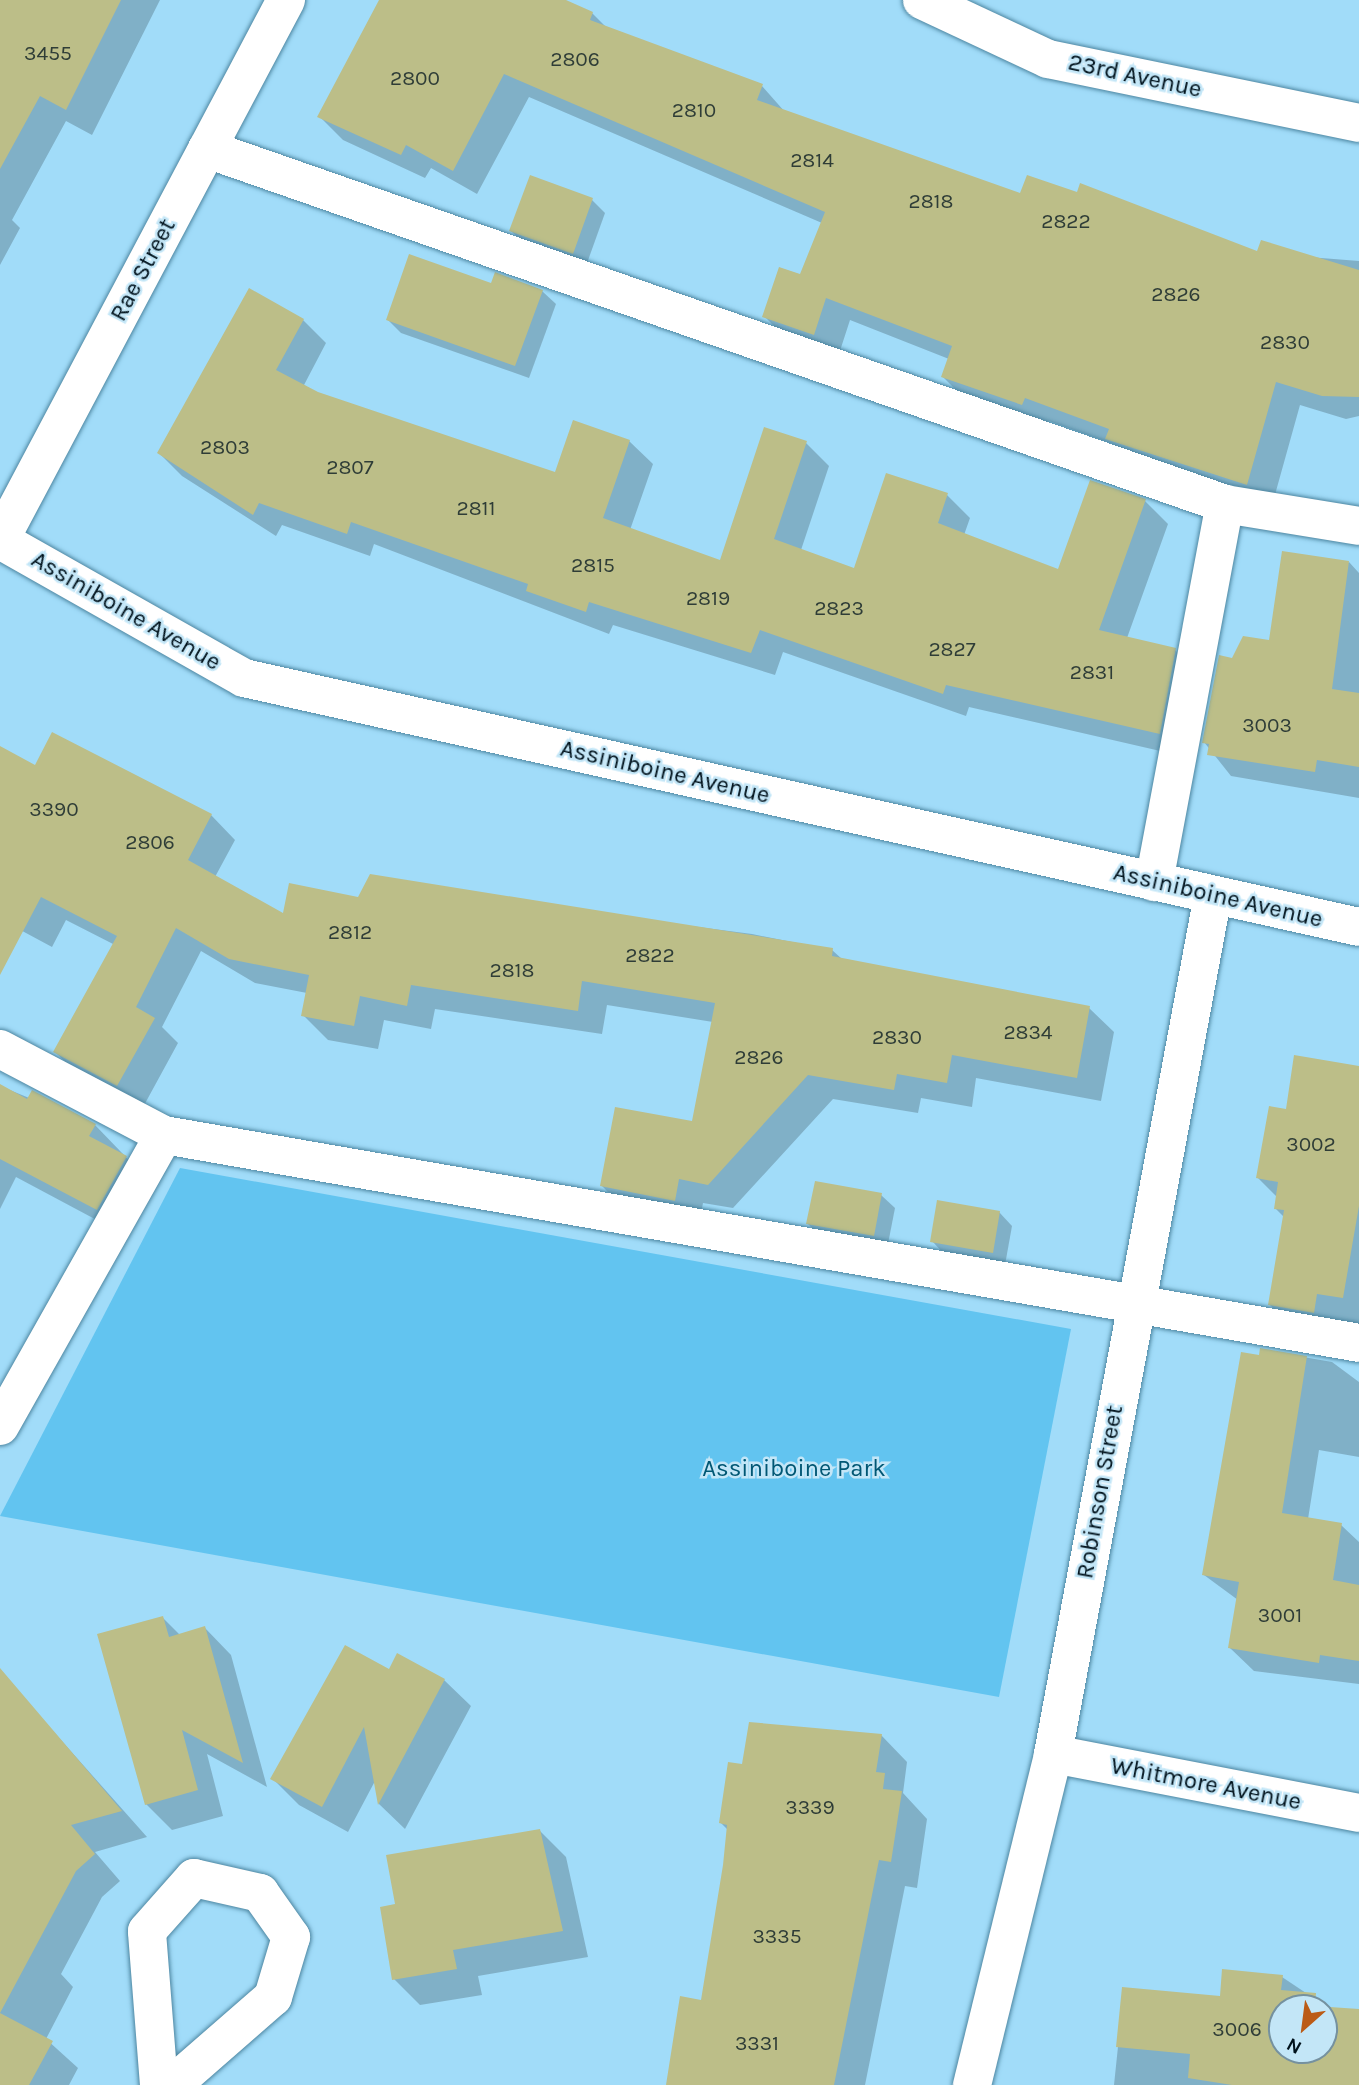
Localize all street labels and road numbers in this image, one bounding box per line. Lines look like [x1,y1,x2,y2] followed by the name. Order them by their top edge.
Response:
[1066,48,1204,104] street label: 23rd Avenue
[104,214,182,326] street label: Rae Street
[26,545,226,677] street label: Assiniboine Avenue
[558,734,772,810] street label: Assiniboine Avenue
[1111,858,1325,934] street label: Assiniboine Avenue
[1071,1403,1129,1581] street label: Robinson Street
[1108,1751,1304,1817] street label: Whitmore Avenue

